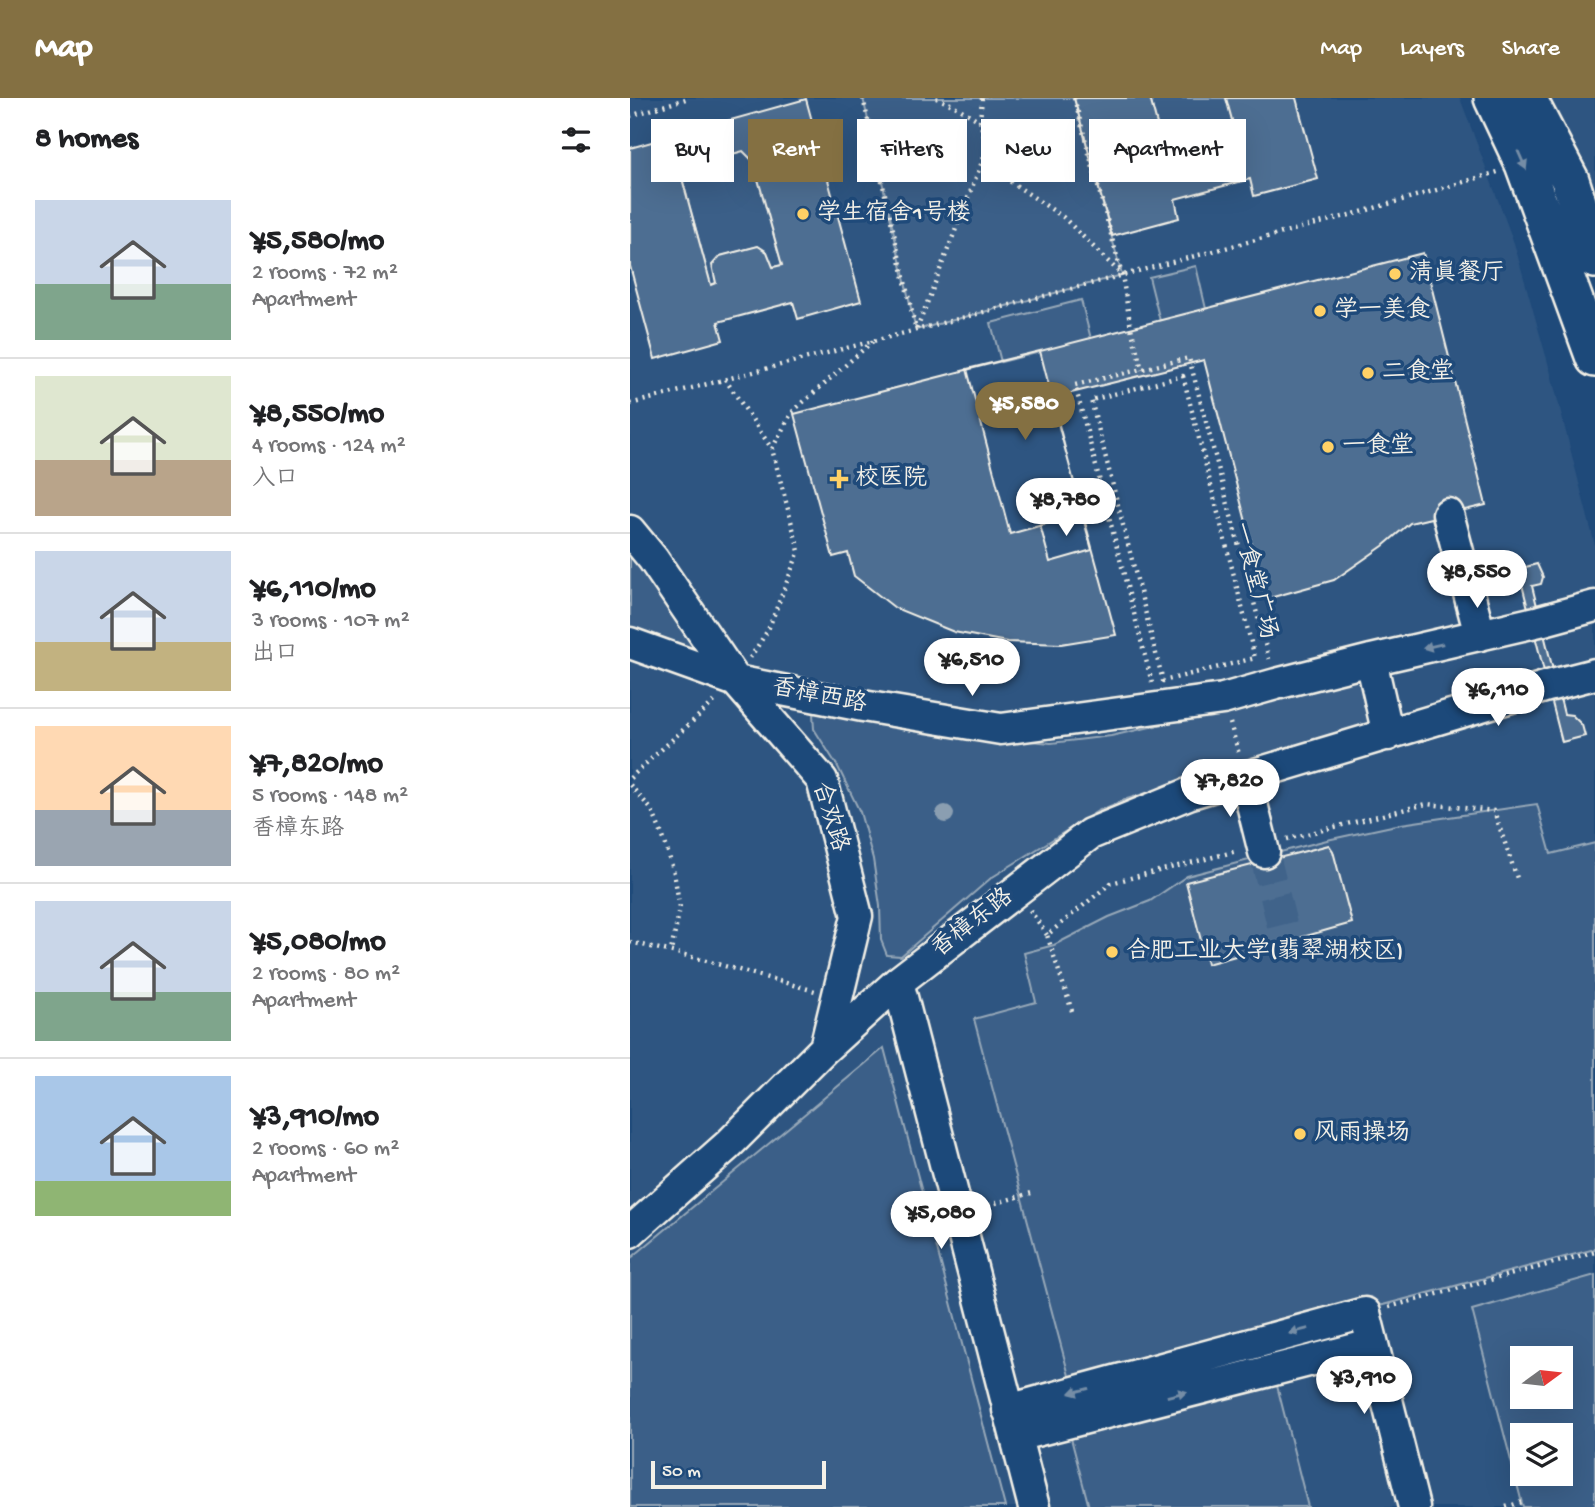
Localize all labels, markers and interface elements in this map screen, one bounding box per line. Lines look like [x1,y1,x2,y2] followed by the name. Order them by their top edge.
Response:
[35,30,92,68] text: Map
[1320,35,1362,64] text: Map
[1400,35,1464,64] text: Layers
[1502,35,1560,64] text: Share
[651,119,734,182] chip: Buy
[748,119,843,182] chip: Rent
[857,119,967,182] chip: Filters
[981,119,1075,182] chip: New
[1089,119,1246,182] chip: Apartment
[557,121,595,159] icon: filters
[35,123,138,158] text: 8 homes
[1516,150,1528,170] one-way arrow
[817,199,971,229] place label: 学生宿舍1号楼
[795,206,811,222] marker: 学生宿舍1号楼
[252,225,384,260] text: ¥5,580/mo
[91,228,175,312] icon: home
[1409,259,1505,289] place label: 清真餐厅
[252,260,398,287] text: 2 rooms · 72 m²
[1387,266,1403,282] marker: 清真餐厅
[252,287,356,314] text: Apartment
[1334,296,1430,326] place label: 学一美食
[1312,303,1328,319] marker: 学一美食
[1382,358,1454,388] place label: 二食堂
[1360,365,1376,381] marker: 二食堂
[968,382,1082,442] pin: ¥5,580
[991,391,1059,418] text: ¥5,580
[252,398,384,433] text: ¥8,550/mo
[91,404,175,488] icon: home
[1342,432,1414,462] place label: 一食堂
[252,433,406,460] text: 4 rooms · 124 m²
[1320,439,1336,455] marker: 一食堂
[855,464,927,494] place label: 校医院
[252,466,298,493] text: 入口
[829,469,849,489] marker: 校医院
[1009,478,1123,538] pin: ¥8,780
[1032,487,1100,514] text: ¥8,780
[1224,519,1283,643] street label: 一食堂广场
[1420,550,1534,610] pin: ¥8,550
[1443,559,1511,586] text: ¥8,550
[252,573,376,608] text: ¥6,110/mo
[91,579,175,663] icon: home
[252,608,410,635] text: 3 rooms · 107 m²
[915,638,1029,698] pin: ¥6,510
[1422,640,1444,651] one-way arrow
[252,641,298,668] text: 出口
[940,647,1004,674] text: ¥6,510
[1441,668,1555,728] pin: ¥6,110
[769,672,869,720] street label: 香樟西路
[1467,677,1529,704] text: ¥6,110
[252,748,383,783] text: ¥7,820/mo
[91,754,175,838] icon: home
[1173,760,1287,819] pin: ¥7,820
[1197,768,1263,795] text: ¥7,820
[805,778,855,856] street label: 合欢路
[252,783,408,810] text: 5 rooms · 148 m²
[252,816,344,843] text: 香樟东路
[925,881,1020,965] street label: 香樟东路
[252,926,386,961] text: ¥5,080/mo
[91,929,175,1013] icon: home
[1126,937,1404,967] place label: 合肥工业大学(翡翠湖校区)
[1104,944,1120,960] marker: 合肥工业大学(翡翠湖校区)
[252,961,400,988] text: 2 rooms · 80 m²
[252,988,356,1015] text: Apartment
[252,1101,379,1136] text: ¥3,910/mo
[91,1104,175,1188] icon: home
[1314,1119,1410,1149] place label: 风雨操场
[1292,1126,1308,1142] marker: 风雨操场
[252,1136,399,1163] text: 2 rooms · 60 m²
[252,1163,356,1190] text: Apartment
[884,1192,998,1251] pin: ¥5,080
[907,1200,975,1227] text: ¥5,080
[1288,1326,1310,1337] one-way arrow
[1510,1346,1573,1409] north arrow
[1510,1346,1573,1486] map controls
[1307,1356,1421,1416] pin: ¥3,910
[1332,1365,1396,1392] text: ¥3,910
[1068,1386,1090,1397] one-way arrow
[1167,1389,1188,1399] one-way arrow
[1510,1423,1573,1486] button: layers
[651,1458,826,1490] scale bar
[662,1461,701,1484] text: 50 m

